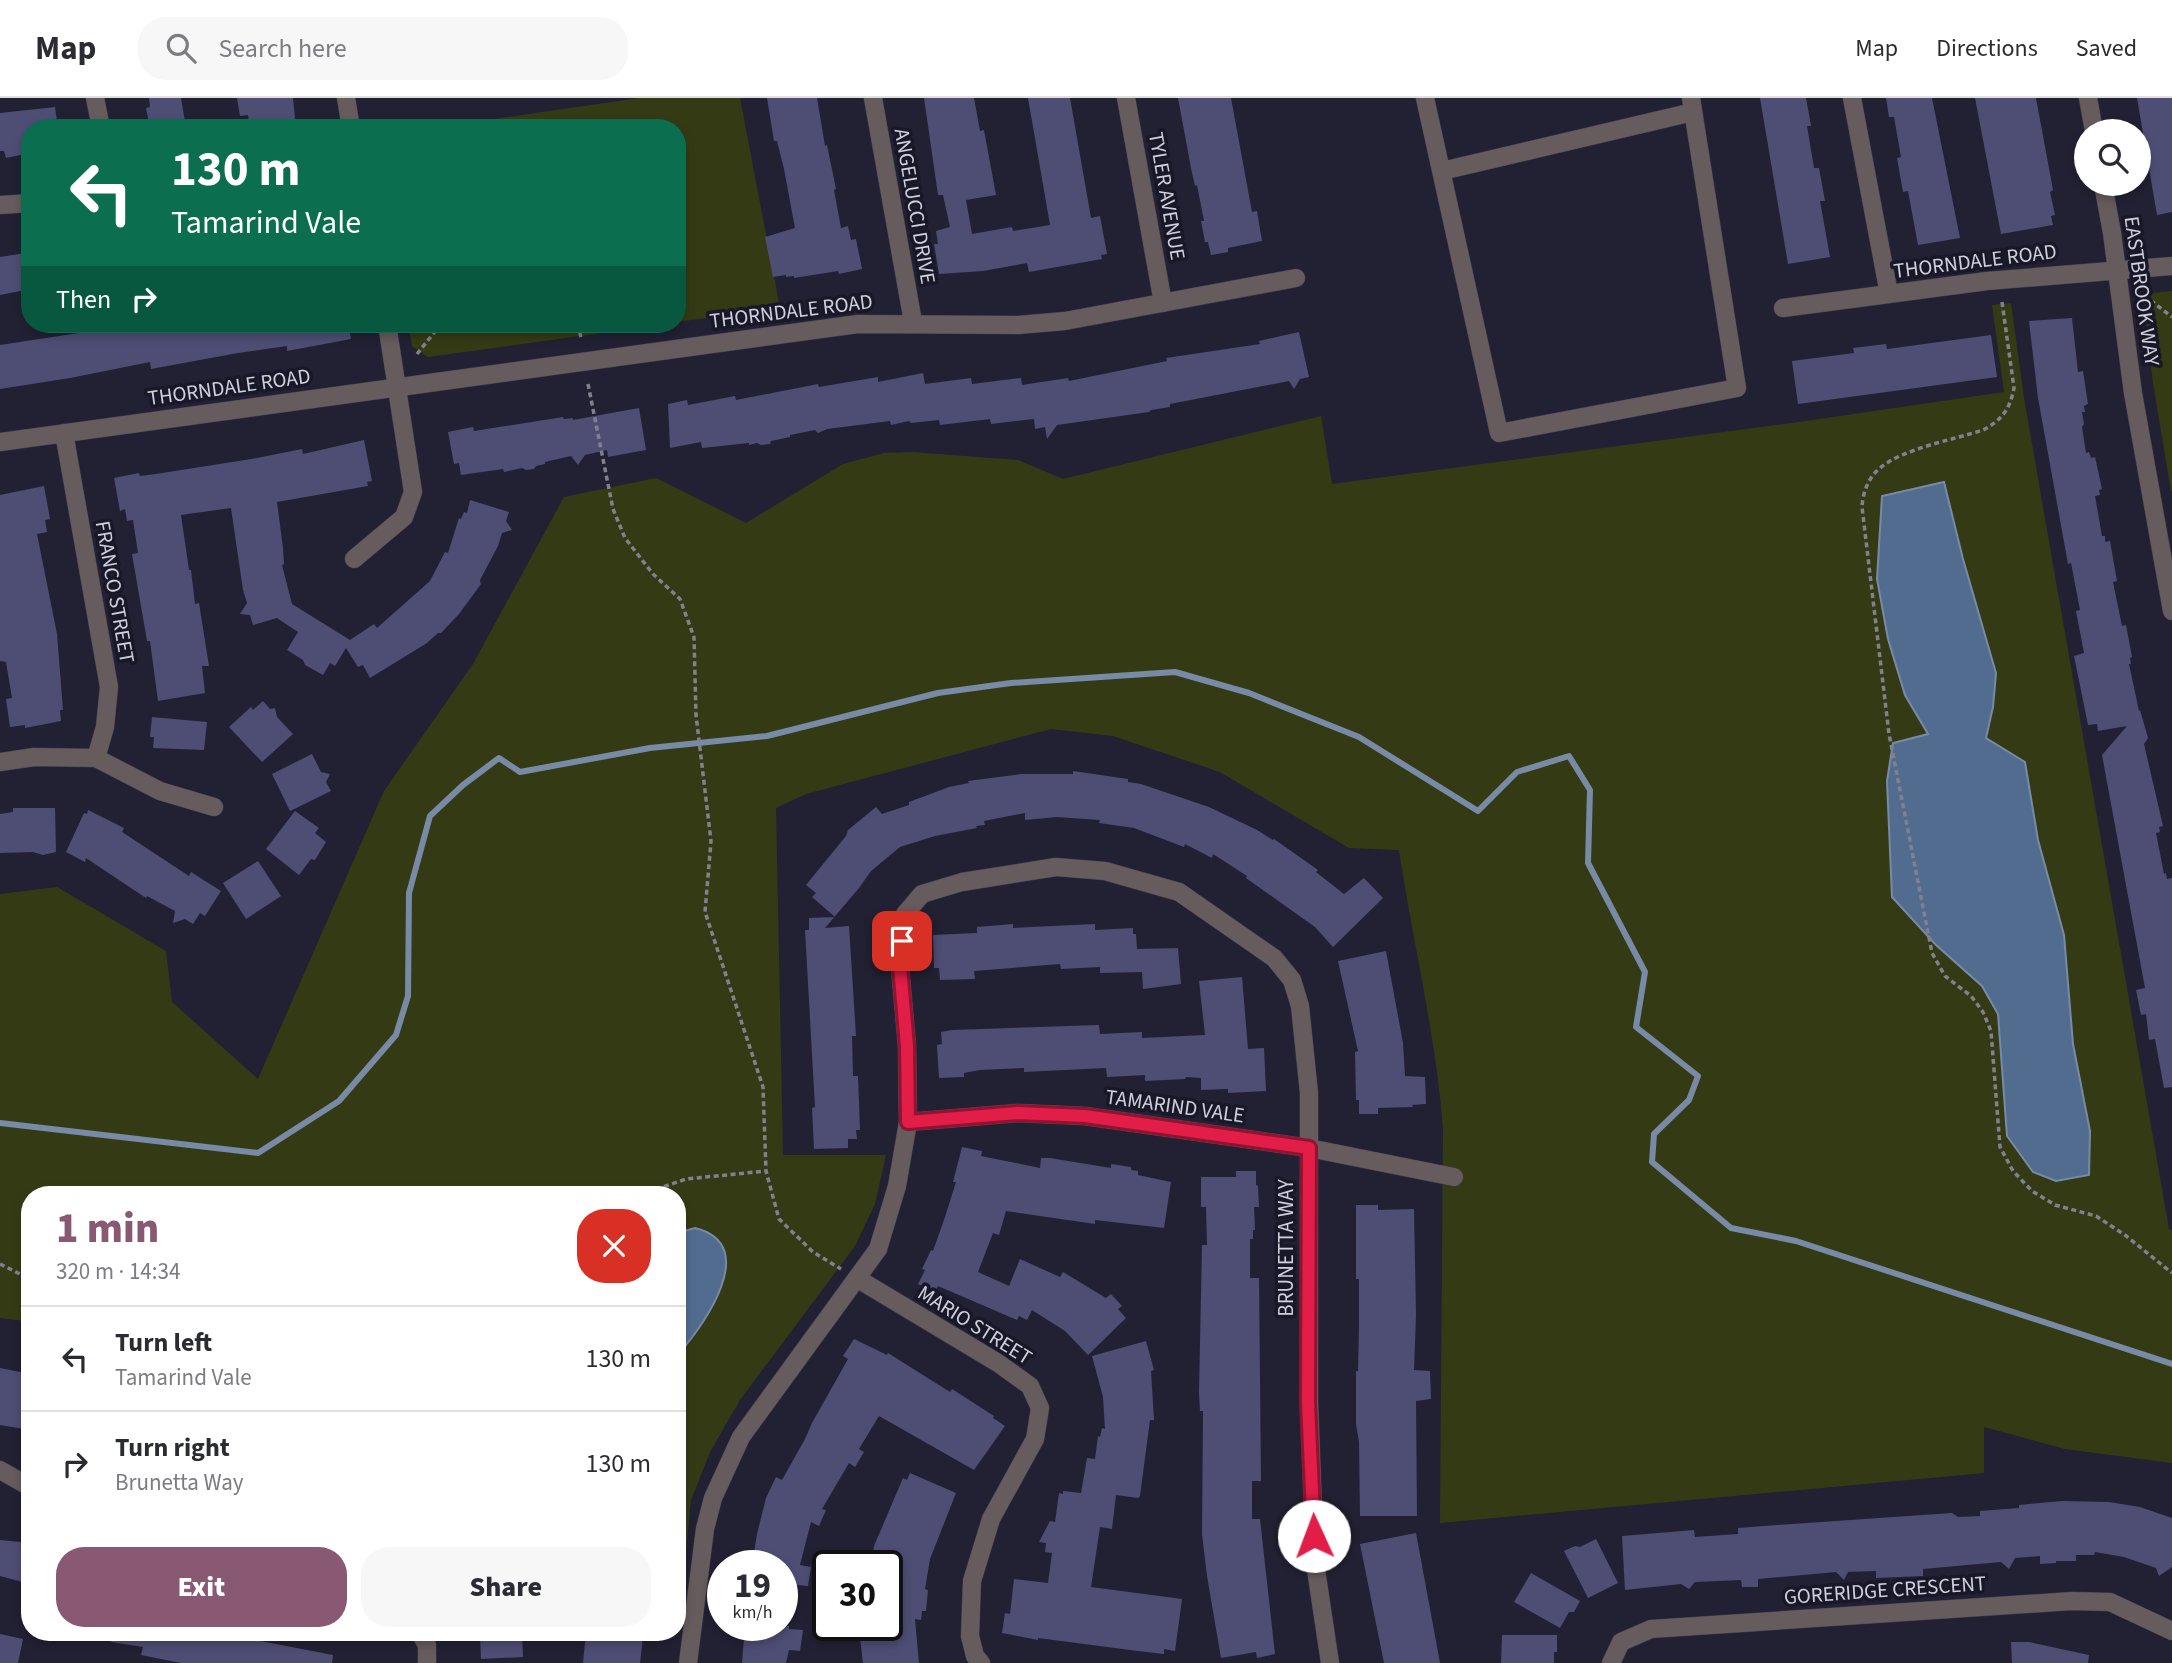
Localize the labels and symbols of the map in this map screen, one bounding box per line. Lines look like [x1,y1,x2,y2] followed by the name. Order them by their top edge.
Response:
[887,126,943,286] street label: ANGELUCCI DRIVE
[1141,130,1193,262] street label: TYLER AVENUE
[2117,214,2167,369] street label: EASTBROOK WAY
[1892,236,2058,286] street label: THORNDALE ROAD
[708,286,874,336] street label: THORNDALE ROAD
[146,361,312,413] street label: THORNDALE ROAD
[88,518,142,666] street label: FRANCO STREET
[872,911,932,971] pin
[1104,1081,1246,1131] street label: TAMARIND VALE
[1271,1178,1301,1317] street label: BRUNETTA WAY
[912,1278,1038,1372] street label: MARIO STREET
[1277,1499,1351,1573] position arrow
[812,1550,903,1641] speed limit sign: 30
[1783,1568,1987,1612] street label: GORERIDGE CRESCENT

